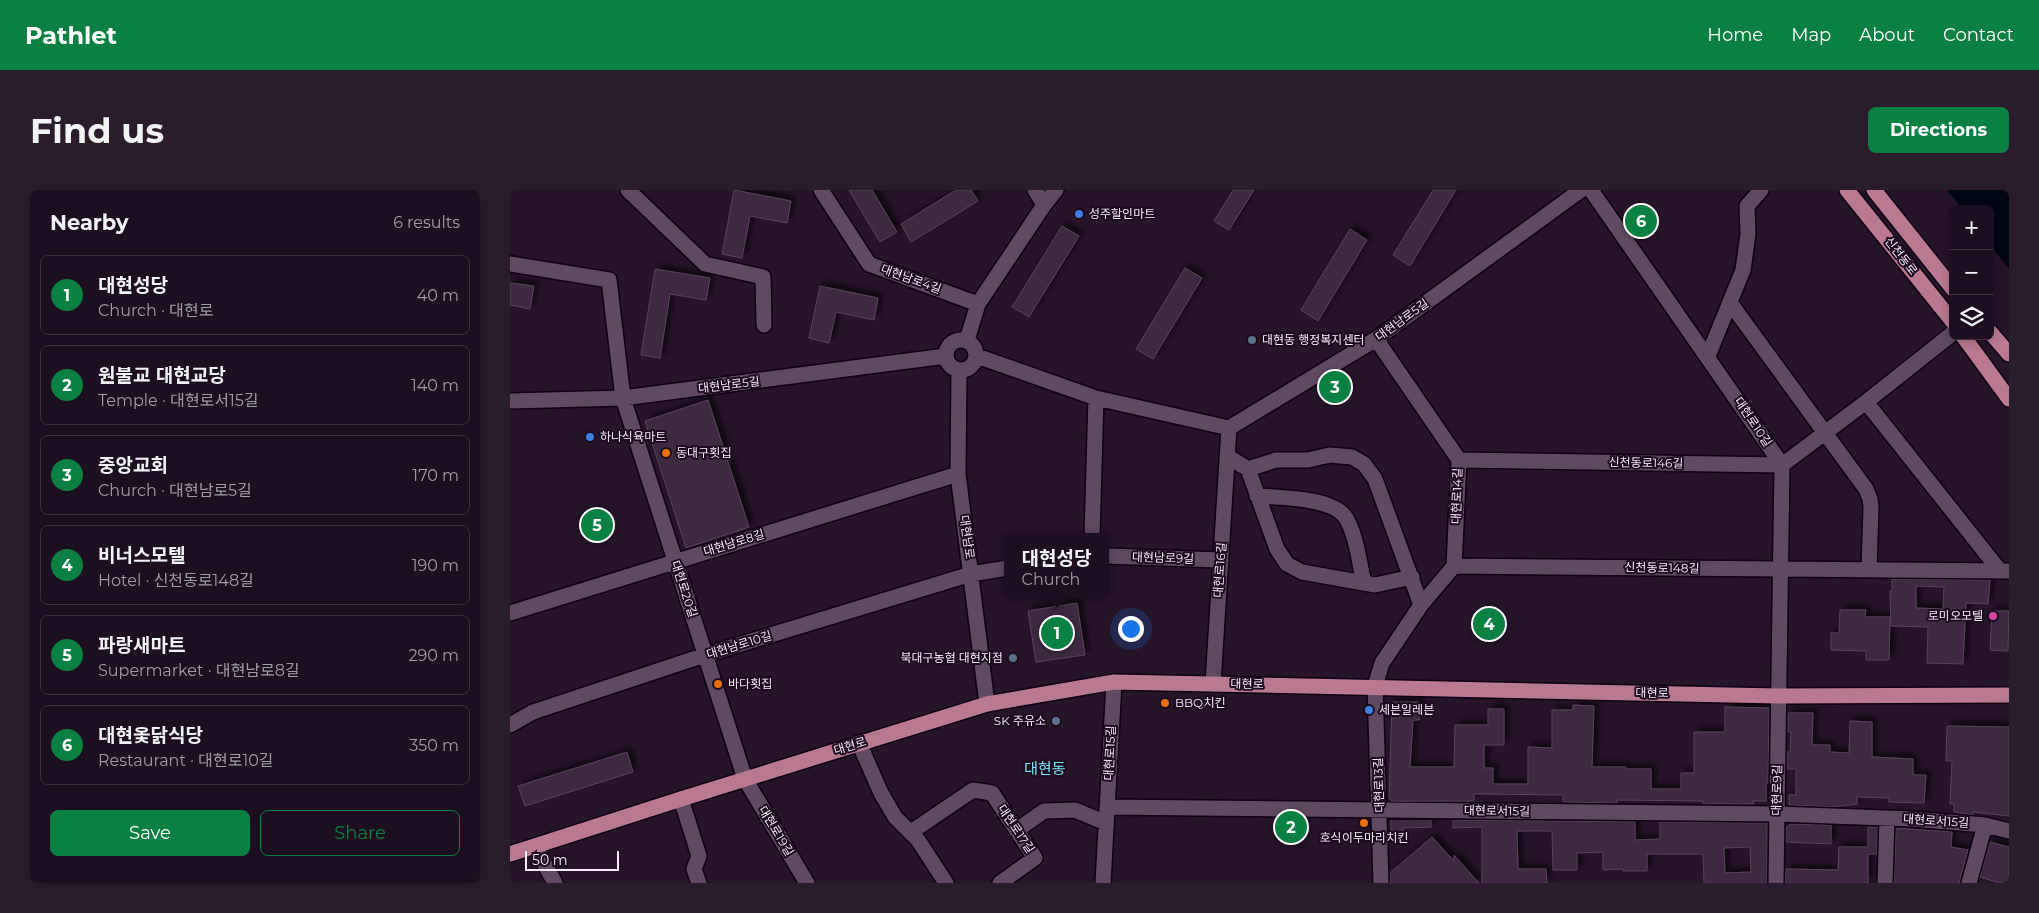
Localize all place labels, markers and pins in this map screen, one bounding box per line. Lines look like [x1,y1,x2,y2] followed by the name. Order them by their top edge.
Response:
[1625,202,1657,240] pin: 6
[1089,206,1155,221] place label: 성주할인마트
[1073,208,1085,220] marker: 성주할인마트
[1262,332,1365,347] place label: 대현동 행정복지센터
[1246,334,1258,346] marker: 대현동 행정복지센터
[1319,368,1351,406] pin: 3
[600,429,666,444] place label: 하나식육마트
[584,431,596,443] marker: 하나식육마트
[676,445,731,460] place label: 동대구횟집
[660,447,672,459] marker: 동대구횟집
[581,506,613,544] pin: 5
[1473,605,1505,643] pin: 4
[1928,608,1983,623] place label: 로미오모텔
[1987,610,1999,622] marker: 로미오모텔
[1041,614,1073,652] pin: 1
[900,650,1003,665] place label: 북대구농협 대현지점
[1007,652,1019,664] marker: 북대구농협 대현지점
[728,676,772,691] place label: 바다횟집
[712,678,724,690] marker: 바다횟집
[1175,695,1225,710] place label: BBQ치킨
[1159,697,1171,709] marker: BBQ치킨
[1379,702,1434,717] place label: 세븐일레븐
[1363,704,1375,716] marker: 세븐일레븐
[994,713,1046,728] place label: SK 주유소
[1050,715,1062,727] marker: SK 주유소
[1275,808,1307,846] pin: 2
[1358,817,1370,829] marker: 호식이두마리치킨
[1320,830,1408,845] place label: 호식이두마리치킨

